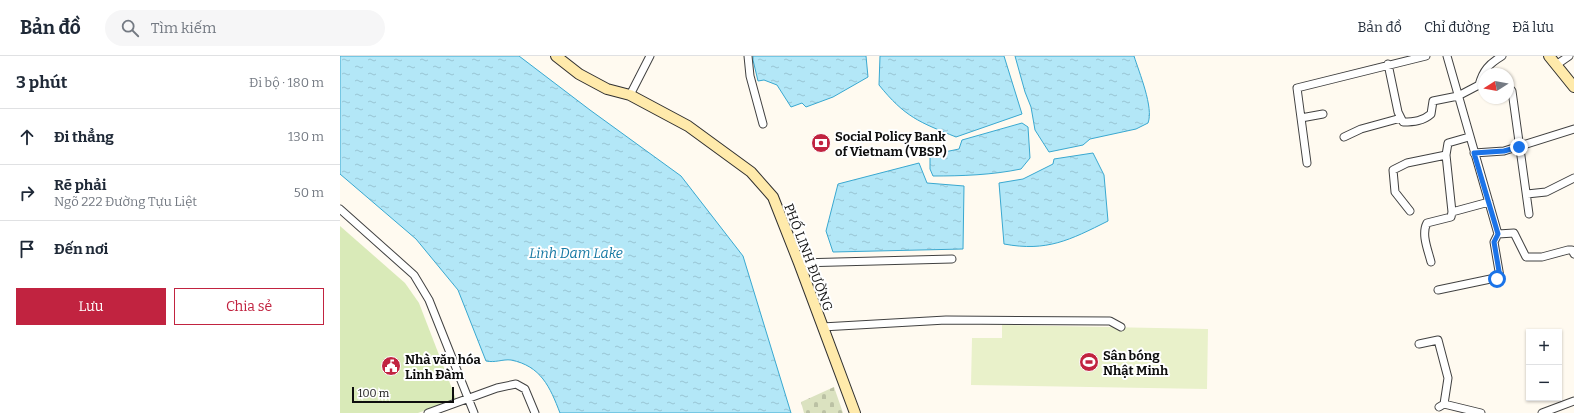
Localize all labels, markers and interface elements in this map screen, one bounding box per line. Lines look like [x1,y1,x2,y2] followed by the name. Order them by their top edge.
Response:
[105,10,385,46] search box
[20,16,81,39] text: Bản đồ
[119,17,141,39] icon: search
[151,19,216,37] text: Tìm kiếm
[1358,19,1402,36] text: Bản đồ
[1424,19,1490,36] text: Chỉ đường
[1512,19,1554,36] text: Đã lưu
[1478,68,1514,104] north arrow
[16,72,67,93] text: 3 phút
[249,75,324,90] text: Đi bộ · 180 m
[16,126,38,148] icon: ahead
[54,128,114,146] text: Đi thẳng
[288,129,324,144] text: 130 m
[835,129,947,159] place label: Social Policy Bank of Vietnam (VBSP)
[810,132,832,154] bank icon: Social Policy Bank of Vietnam (VBSP)
[1510,138,1528,156] route end
[54,176,106,194] text: Rẽ phải
[16,182,38,204] icon: right
[294,185,324,200] text: 50 m
[54,194,197,209] text: Ngõ 222 Đường Tựu Liệt
[781,201,837,313] street label: PHỐ LINH ĐƯỜNG
[16,238,38,260] icon: arrive
[54,240,108,258] text: Đến nơi
[529,245,623,262] water label: Linh Dam Lake
[1488,270,1506,288] route start
[16,288,166,325] button: Lưu
[174,288,324,325] button: Chia sẻ
[1526,329,1562,401] map controls
[1526,329,1562,365] button: +
[1103,348,1169,378] place label: Sân bóng Nhật Minh
[1078,351,1100,373] sports icon: Sân bóng Nhật Minh
[405,352,481,382] place label: Nhà văn hóa Linh Đàm
[380,355,402,377] public building icon: Nhà văn hóa Linh Đàm
[1526,365,1562,401] button: −
[352,385,454,404] scale bar
[358,387,389,400] text: 100 m

